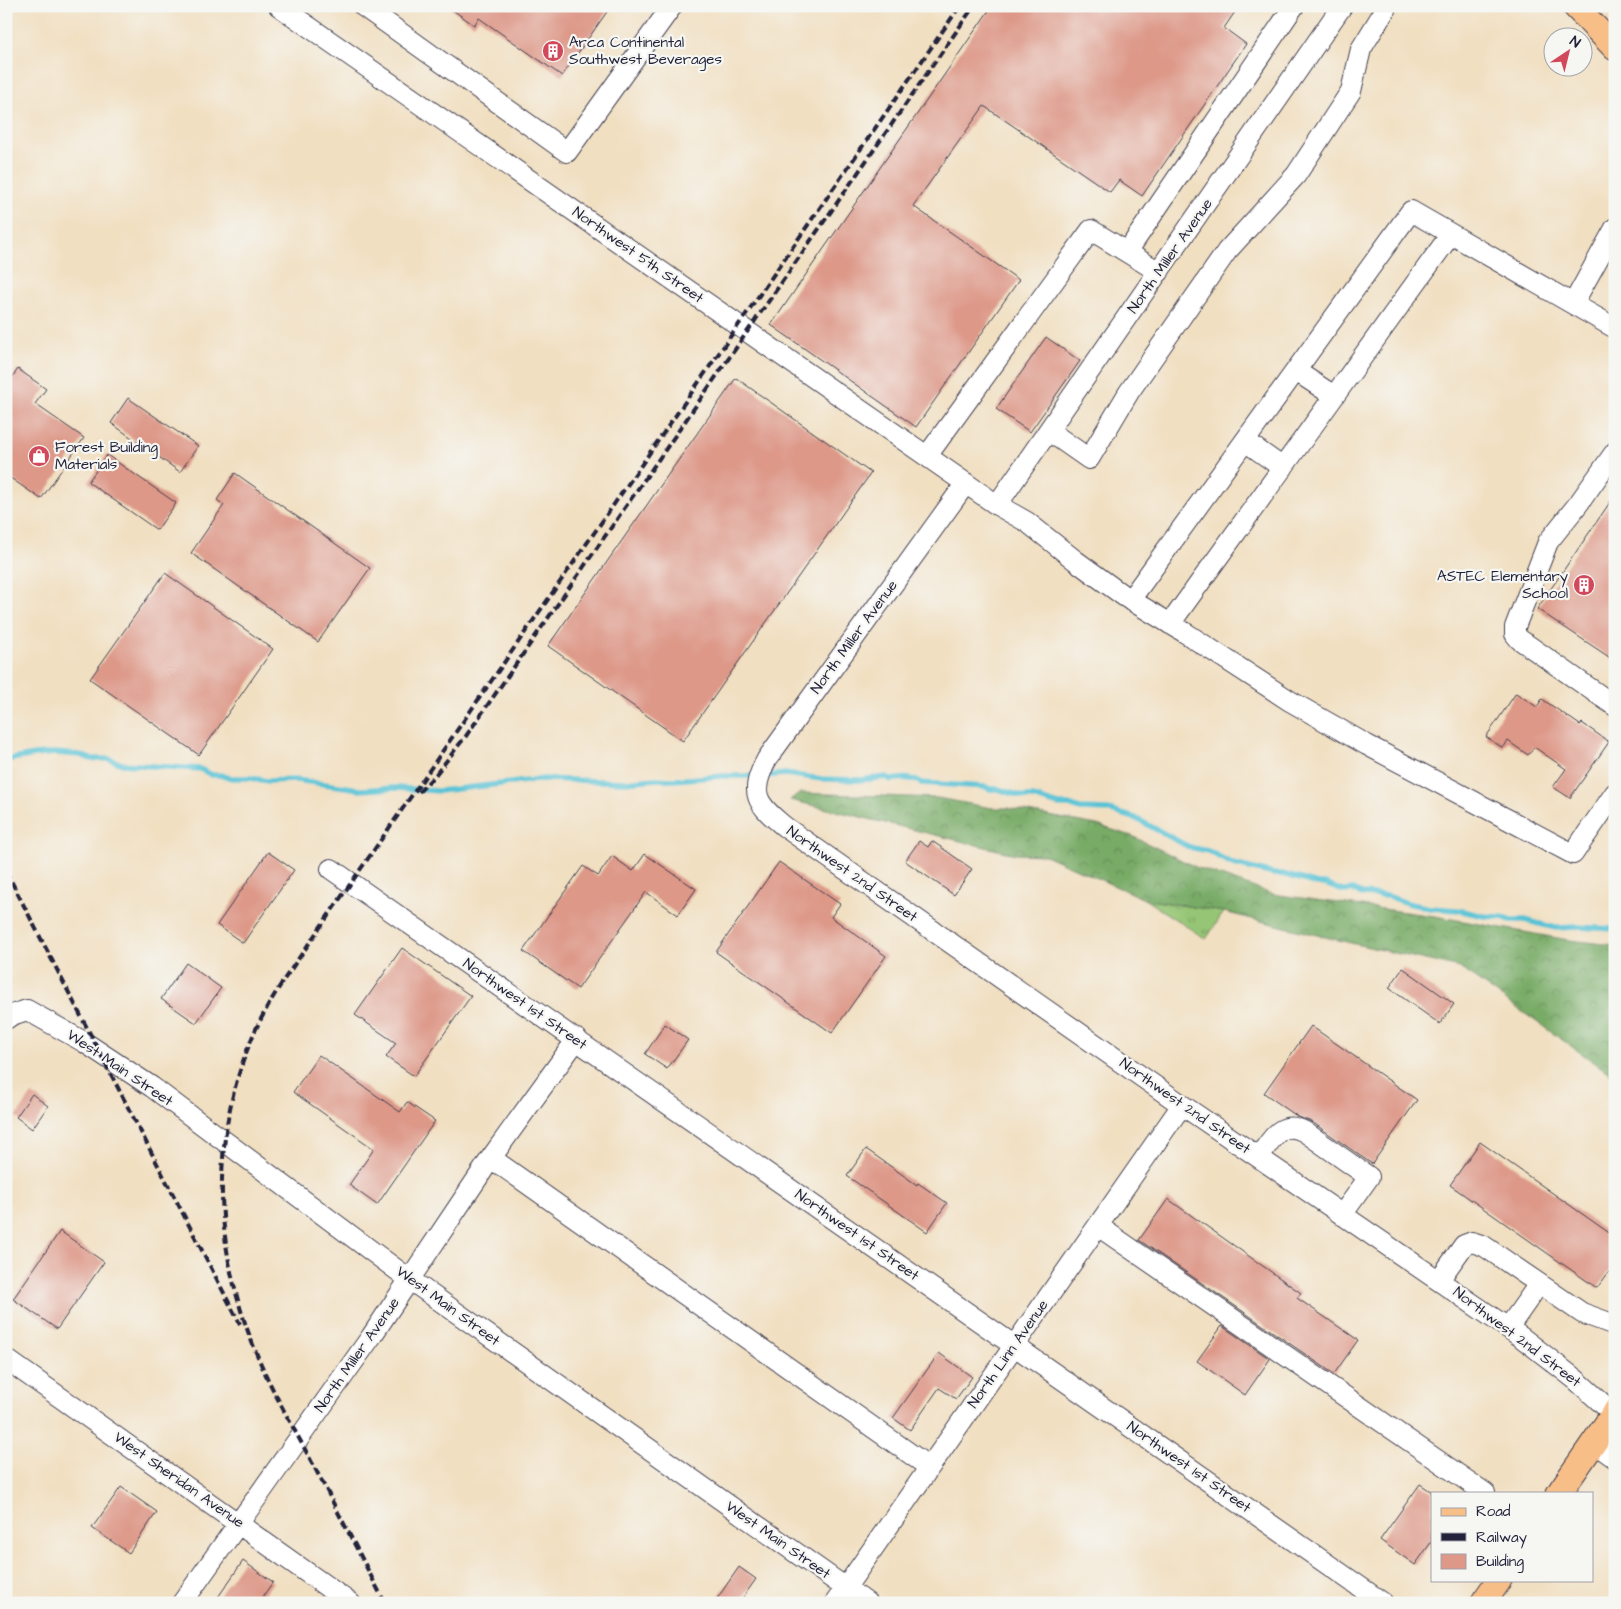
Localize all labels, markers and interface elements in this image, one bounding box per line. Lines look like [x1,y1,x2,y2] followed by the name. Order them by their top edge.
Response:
[1544,28,1594,78] north arrow
[1566,31,1584,53] text: N
[569,32,722,71] place label: Arca Continental Southwest Beverages
[541,39,565,63] building icon: Arca Continental Southwest Beverages
[1122,194,1218,318] street label: North Miller Avenue
[568,202,708,308] street label: Northwest 5th Street
[55,437,158,475] place label: Forest Building Materials
[27,444,51,468] shop icon: Forest Building Materials
[1437,566,1568,604] place label: ASTEC Elementary School
[1572,573,1596,597] building icon: ASTEC Elementary School
[805,576,903,698] street label: North Miller Avenue
[782,821,922,927] street label: Northwest 2nd Street
[459,953,591,1055] street label: Northwest 1st Street
[63,1025,177,1111] street label: West Main Street
[1115,1053,1255,1159] street label: Northwest 2nd Street
[791,1184,923,1286] street label: Northwest 1st Street
[392,1261,504,1351] street label: West Main Street
[1449,1282,1585,1392] street label: Northwest 2nd Street
[309,1293,405,1417] street label: North Miller Avenue
[963,1296,1053,1412] street label: North Linn Avenue
[1123,1416,1255,1518] street label: Northwest 1st Street
[109,1427,249,1533] street label: West Sheridan Avenue
[1431,1492,1594,1582] legend
[721,1496,835,1584] street label: West Main Street
[1476,1501,1511,1522] text: Road
[1476,1527,1527,1549] text: Railway
[1476,1551,1524,1573] text: Building

